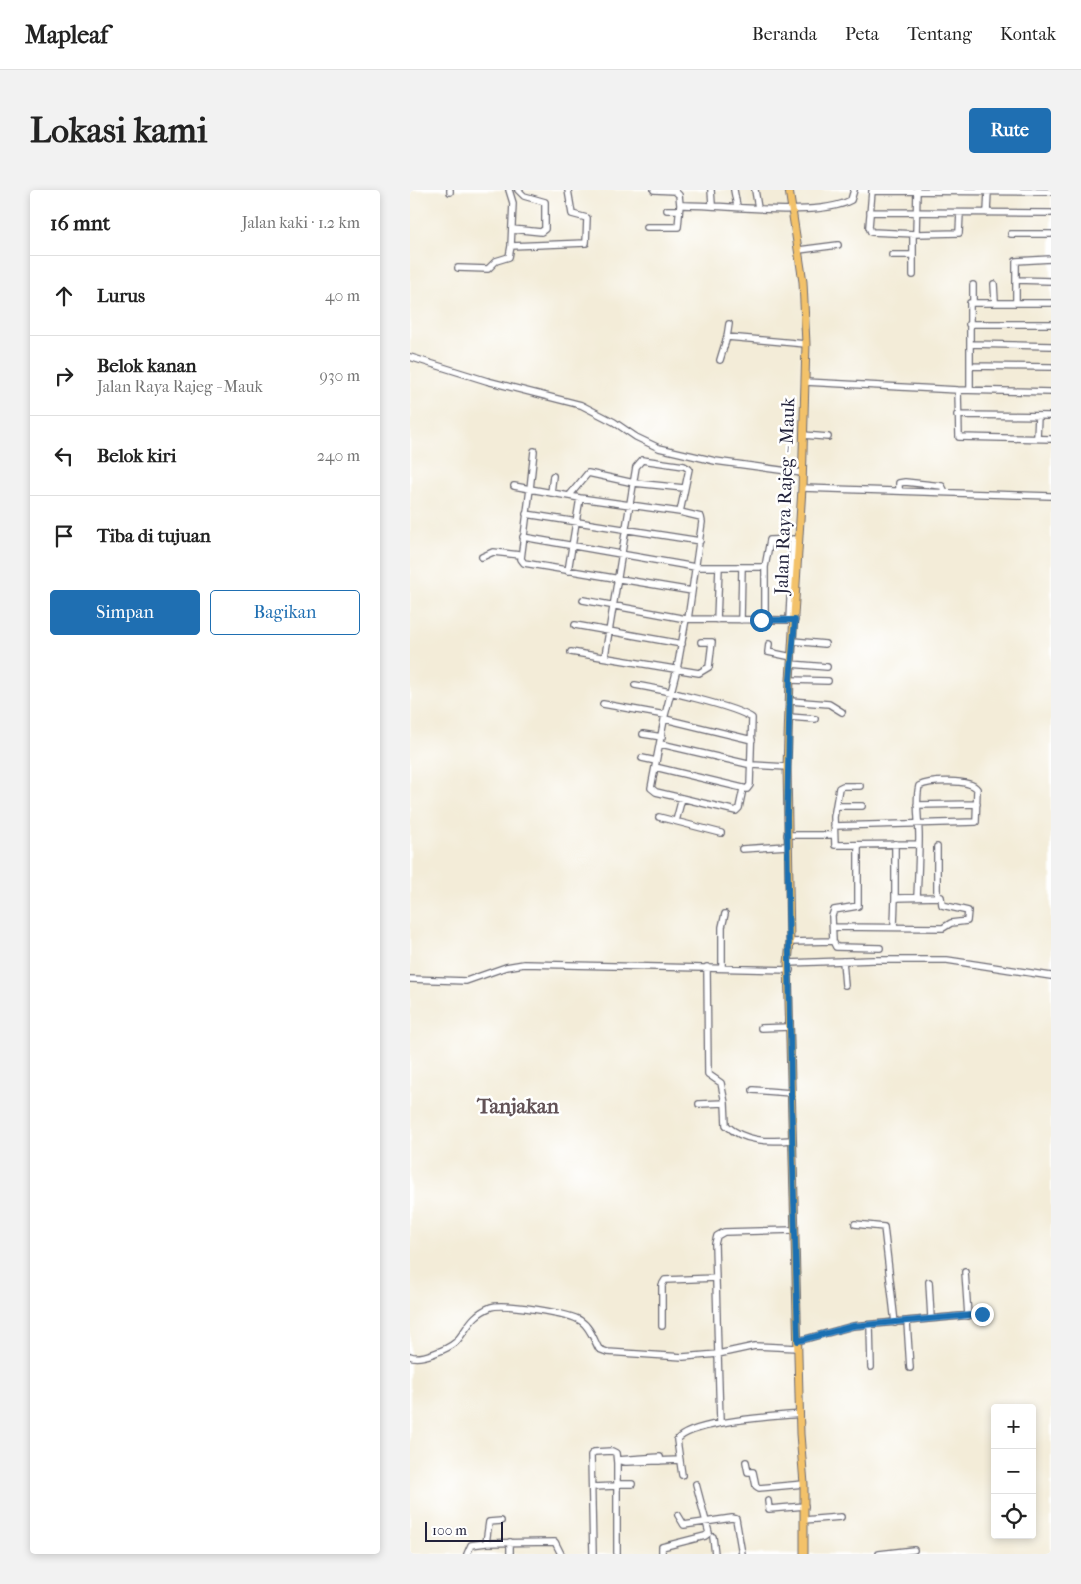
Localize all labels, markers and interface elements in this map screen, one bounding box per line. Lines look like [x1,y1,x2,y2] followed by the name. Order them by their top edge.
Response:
[25,21,108,49] text: Mapleaf
[752,24,817,45] text: Beranda
[845,24,879,45] text: Peta
[907,24,972,45] text: Tentang
[1000,24,1056,45] text: Kontak
[969,108,1051,153] button: Rute
[30,110,207,151] text: Lokasi kami
[50,211,110,235] text: 16 mnt
[242,213,360,232] text: Jalan kaki · 1.2 km
[50,282,78,310] icon: ahead
[97,285,145,307] text: Lurus
[325,286,360,305] text: 40 m
[97,355,197,377] text: Belok kanan
[50,362,78,390] icon: right
[319,366,360,385] text: 930 m
[97,377,263,396] text: Jalan Raya Rajeg - Mauk
[771,397,799,597] street label: Jalan Raya Rajeg - Mauk
[50,442,78,470] icon: left
[97,445,176,467] text: Belok kiri
[317,446,360,465] text: 240 m
[50,522,78,550] icon: arrive
[97,525,211,547] text: Tiba di tujuan
[50,590,200,635] button: Simpan
[210,590,360,635] button: Bagikan
[750,609,773,632] route start
[476,1094,560,1118] district label: Tanjakan
[971,1303,994,1326] route end
[991,1404,1036,1539] map controls
[991,1404,1036,1449] button: +
[991,1449,1036,1494] button: −
[991,1494,1036,1539] button: locate
[425,1519,502,1542] scale bar
[432,1522,467,1539] text: 100 m

